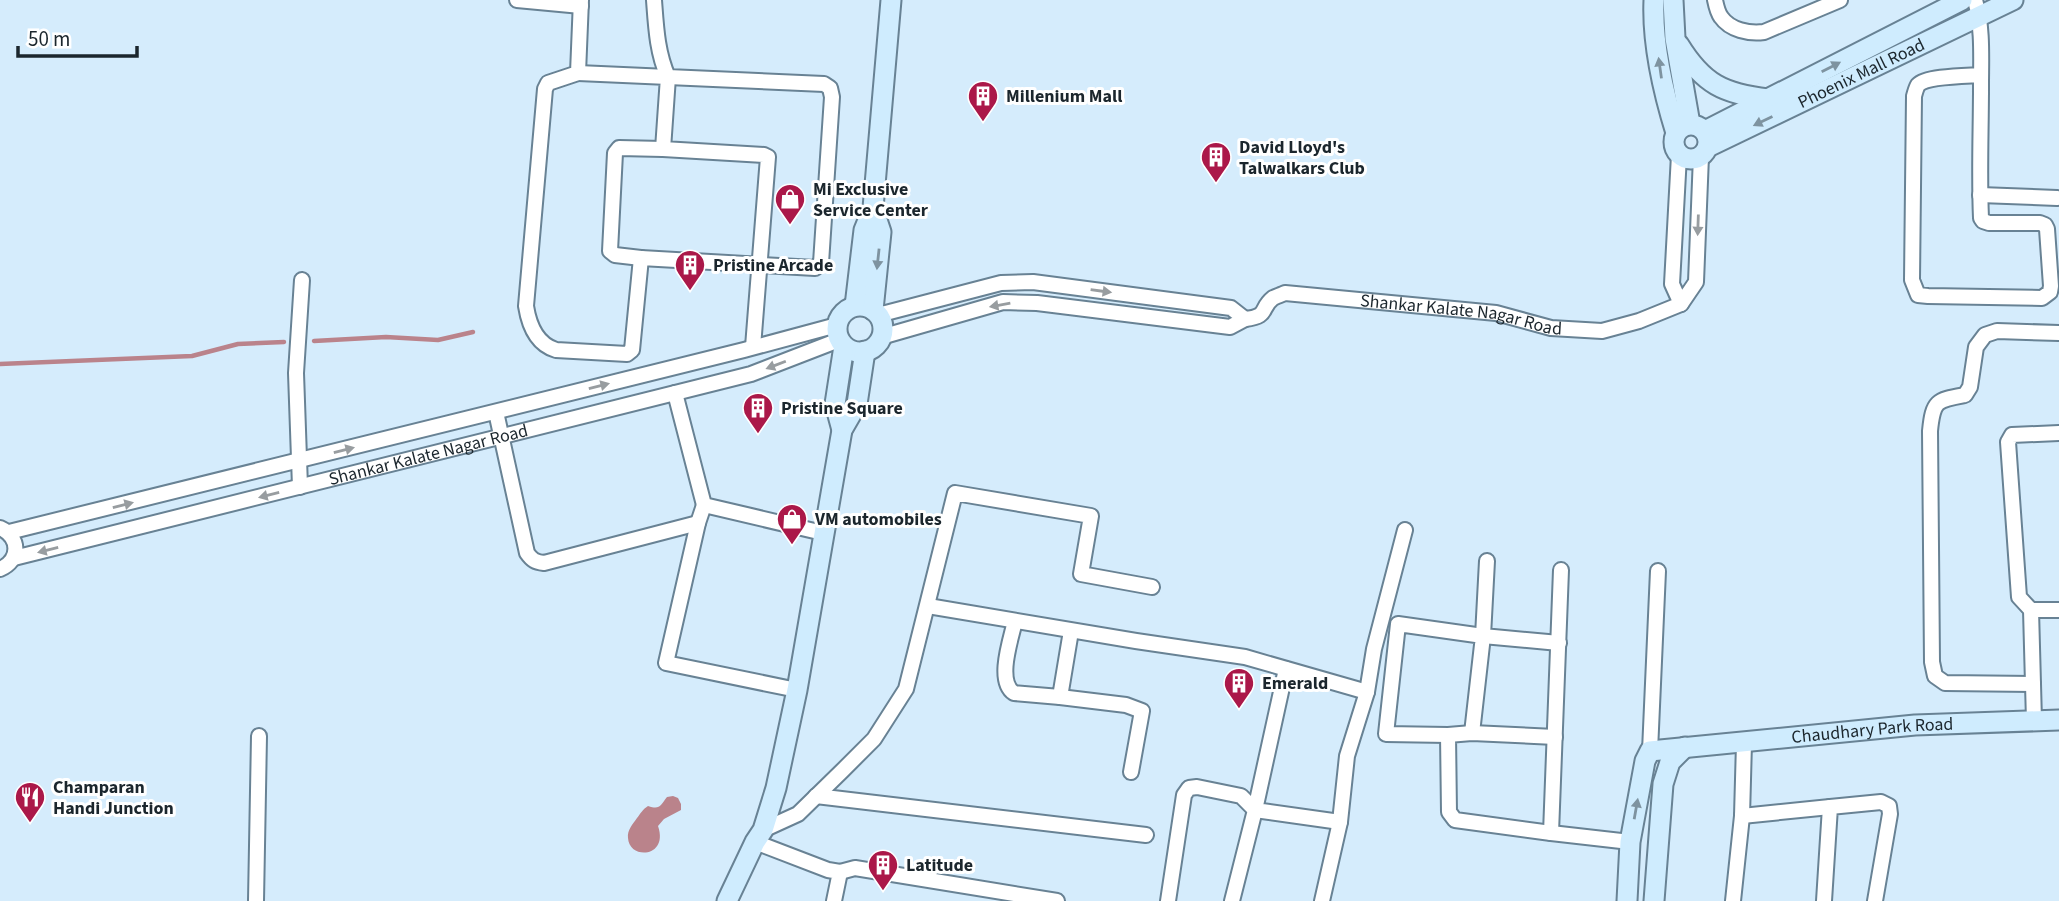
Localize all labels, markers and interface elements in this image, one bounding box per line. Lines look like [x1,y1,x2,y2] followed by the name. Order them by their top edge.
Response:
[18,14,136,58] scale bar
[28,24,70,54] text: 50 m
[1793,32,1929,114] street label: Phoenix Mall Road
[1654,56,1665,78] one-way arrow
[1821,61,1841,72] one-way arrow
[966,79,1000,123] building icon: Millenium Mall
[1006,84,1122,109] place label: Millenium Mall
[1753,115,1773,127] one-way arrow
[1239,135,1365,181] place label: David Lloyd's Talwalkars Club
[1199,140,1233,184] building icon: David Lloyd's Talwalkars Club
[813,177,929,223] place label: Mi Exclusive Service Center
[773,182,807,226] shop icon: Mi Exclusive Service Center
[1693,214,1704,236] one-way arrow
[673,248,707,292] building icon: Pristine Arcade
[873,248,884,270] one-way arrow
[713,253,833,278] place label: Pristine Arcade
[1090,286,1112,297] one-way arrow
[1359,288,1563,341] street label: Shankar Kalate Nagar Road
[989,300,1011,311] one-way arrow
[765,359,786,370] one-way arrow
[588,380,610,391] one-way arrow
[741,391,775,435] building icon: Pristine Square
[781,396,903,421] place label: Pristine Square
[326,418,531,491] street label: Shankar Kalate Nagar Road
[333,444,355,455] one-way arrow
[258,490,280,501] one-way arrow
[112,499,134,510] one-way arrow
[775,502,809,546] shop icon: VM automobiles
[814,507,942,532] place label: VM automobiles
[37,545,59,556] one-way arrow
[1222,666,1256,710] building icon: Emerald
[1262,671,1328,696] place label: Emerald
[1790,711,1954,750] street label: Chaudhary Park Road
[53,775,174,821] place label: Champaran Handi Junction
[13,780,47,824] restaurant icon: Champaran Handi Junction
[1631,798,1642,820] one-way arrow
[866,848,900,892] building icon: Latitude
[906,853,973,878] place label: Latitude

